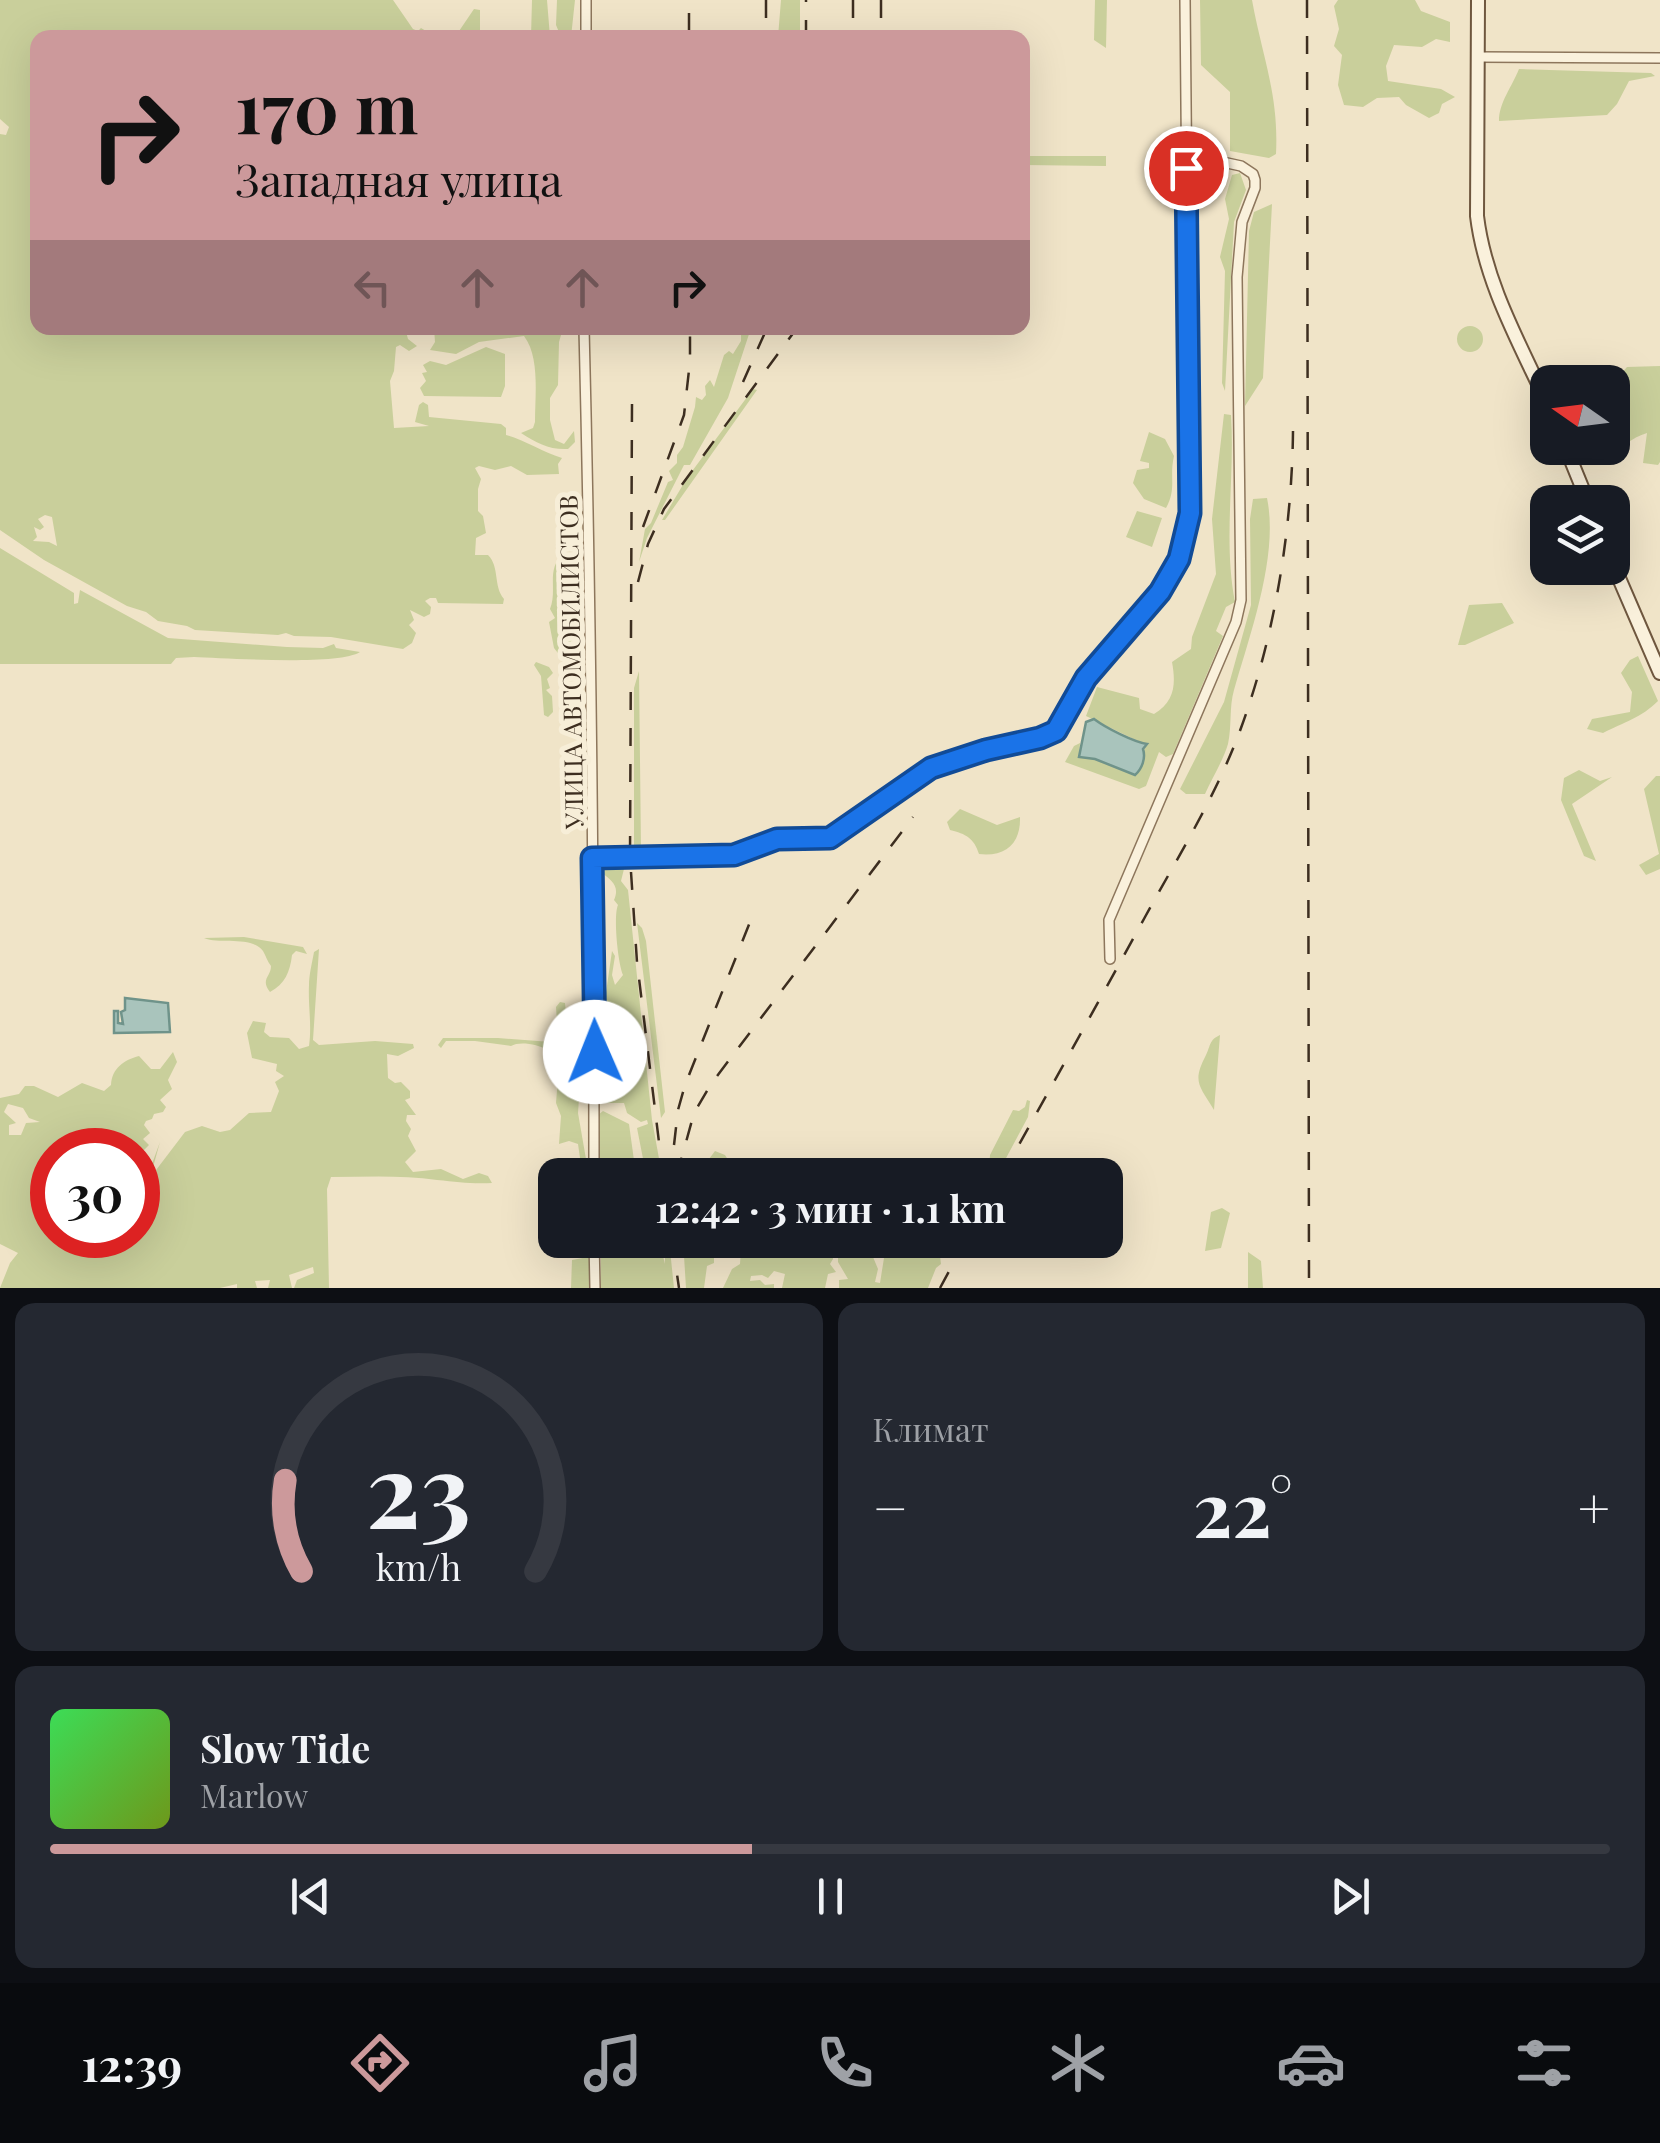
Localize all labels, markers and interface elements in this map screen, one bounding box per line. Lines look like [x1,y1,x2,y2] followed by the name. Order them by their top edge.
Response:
[235,58,418,152] text: 170 m
[70,70,200,200] icon: right
[1144,126,1229,211] pin
[1159,141,1214,196] icon: arrive
[235,148,562,208] text: Западная улица
[345,260,400,315] icon: left
[450,260,505,315] icon: ahead
[555,260,610,315] icon: ahead
[660,260,715,315] icon: right
[1530,365,1630,465] north arrow
[1530,365,1630,585] map controls
[1530,485,1630,585] button: layers
[551,495,589,830] street label: УЛИЦА АВТОМОБИЛИСТОВ
[543,1000,647,1104] position arrow
[30,1128,160,1258] speed limit sign: 30
[655,1182,1006,1233] text: 12:42 · 3 мин · 1.1 km
[873,1407,989,1450] text: Климат
[366,1416,471,1555] text: 23
[1193,1456,1293,1556] text: 22°
[873,1469,908,1543] text: −
[1578,1469,1610,1543] text: +
[376,1542,462,1590] text: km/h
[200,1722,370,1773] text: Slow Tide
[200,1773,308,1816] text: Marlow
[283,1869,338,1924] icon: previous
[803,1869,858,1924] icon: pause
[1323,1869,1378,1924] icon: next
[345,2028,415,2098] icon: directions
[578,2028,648,2098] icon: music
[810,2028,880,2098] icon: phone
[1043,2028,1113,2098] icon: climate
[1276,2028,1346,2098] icon: car
[1509,2028,1579,2098] icon: filters
[81,2033,182,2093] text: 12:39

